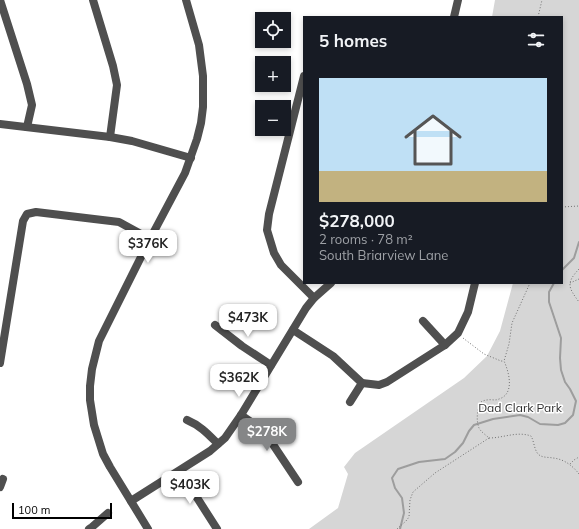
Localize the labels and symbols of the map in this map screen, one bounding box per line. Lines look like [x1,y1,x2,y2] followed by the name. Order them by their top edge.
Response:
[120,230,176,264] pin: $376K
[220,304,276,338] pin: $473K
[211,364,267,398] pin: $362K
[478,400,563,415] park label: Dad Clark Park
[239,418,295,452] pin: $278K
[162,471,218,505] pin: $403K
[12,501,112,520] scale bar

